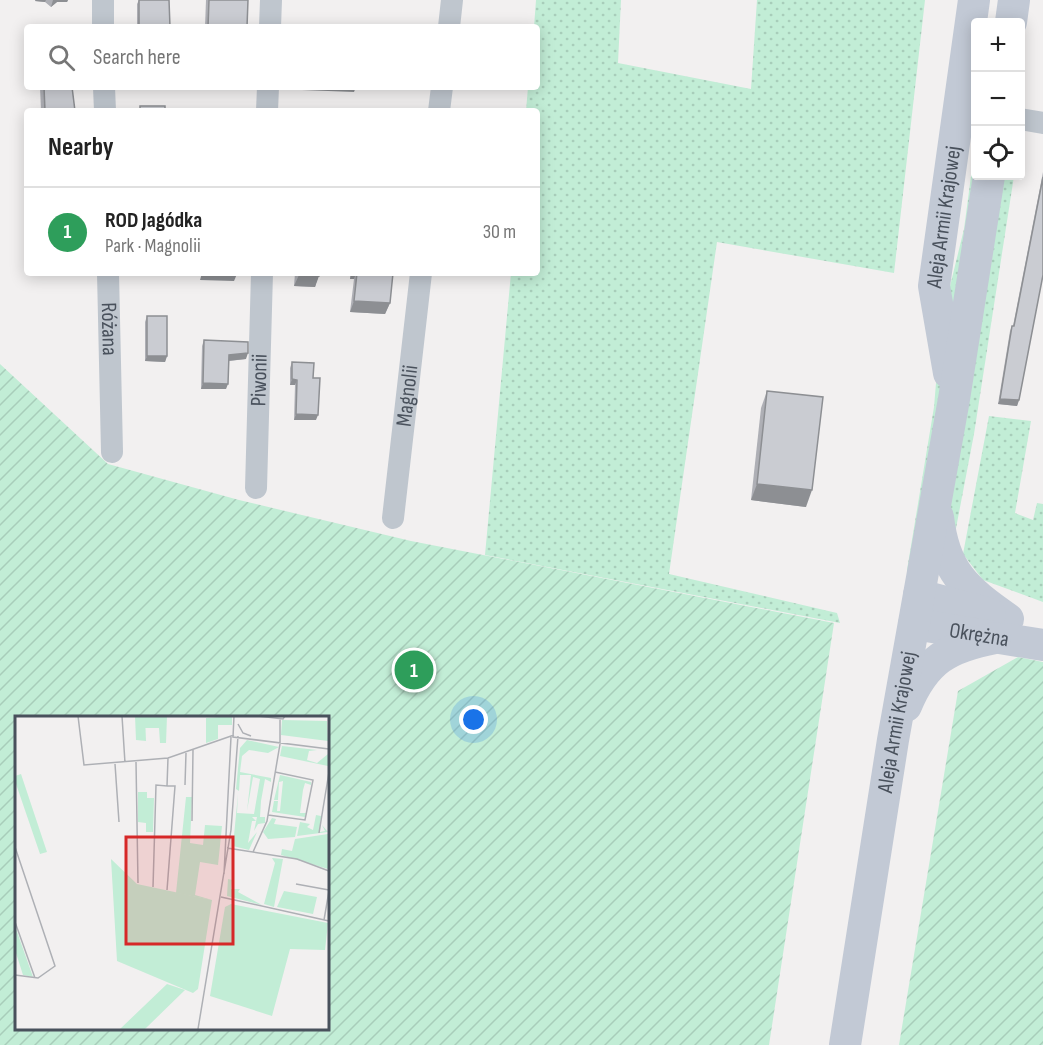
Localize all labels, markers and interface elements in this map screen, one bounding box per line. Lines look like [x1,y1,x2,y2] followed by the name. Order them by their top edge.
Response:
[971,18,1025,180] map controls
[971,18,1025,72] button: +
[24,24,540,90] search box
[45,41,78,74] icon: search
[93,44,180,71] text: Search here
[971,72,1025,126] button: −
[971,126,1025,180] button: locate
[48,132,114,163] text: Nearby
[920,144,967,291] street label: Aleja Armii Krajowej
[105,207,202,234] text: ROD Jagódka
[64,220,71,244] text: 1
[483,220,516,244] text: 30 m
[105,234,201,258] text: Park · Magnolii
[95,302,123,356] street label: Różana
[245,353,273,407] street label: Piwonii
[390,364,424,428] street label: Magnolii
[947,616,1011,653] street label: Okrężna
[394,648,434,692] pin: 1
[871,649,922,796] street label: Aleja Armii Krajowej
[459,705,488,734] your location
[15,716,328,1030] inset map

